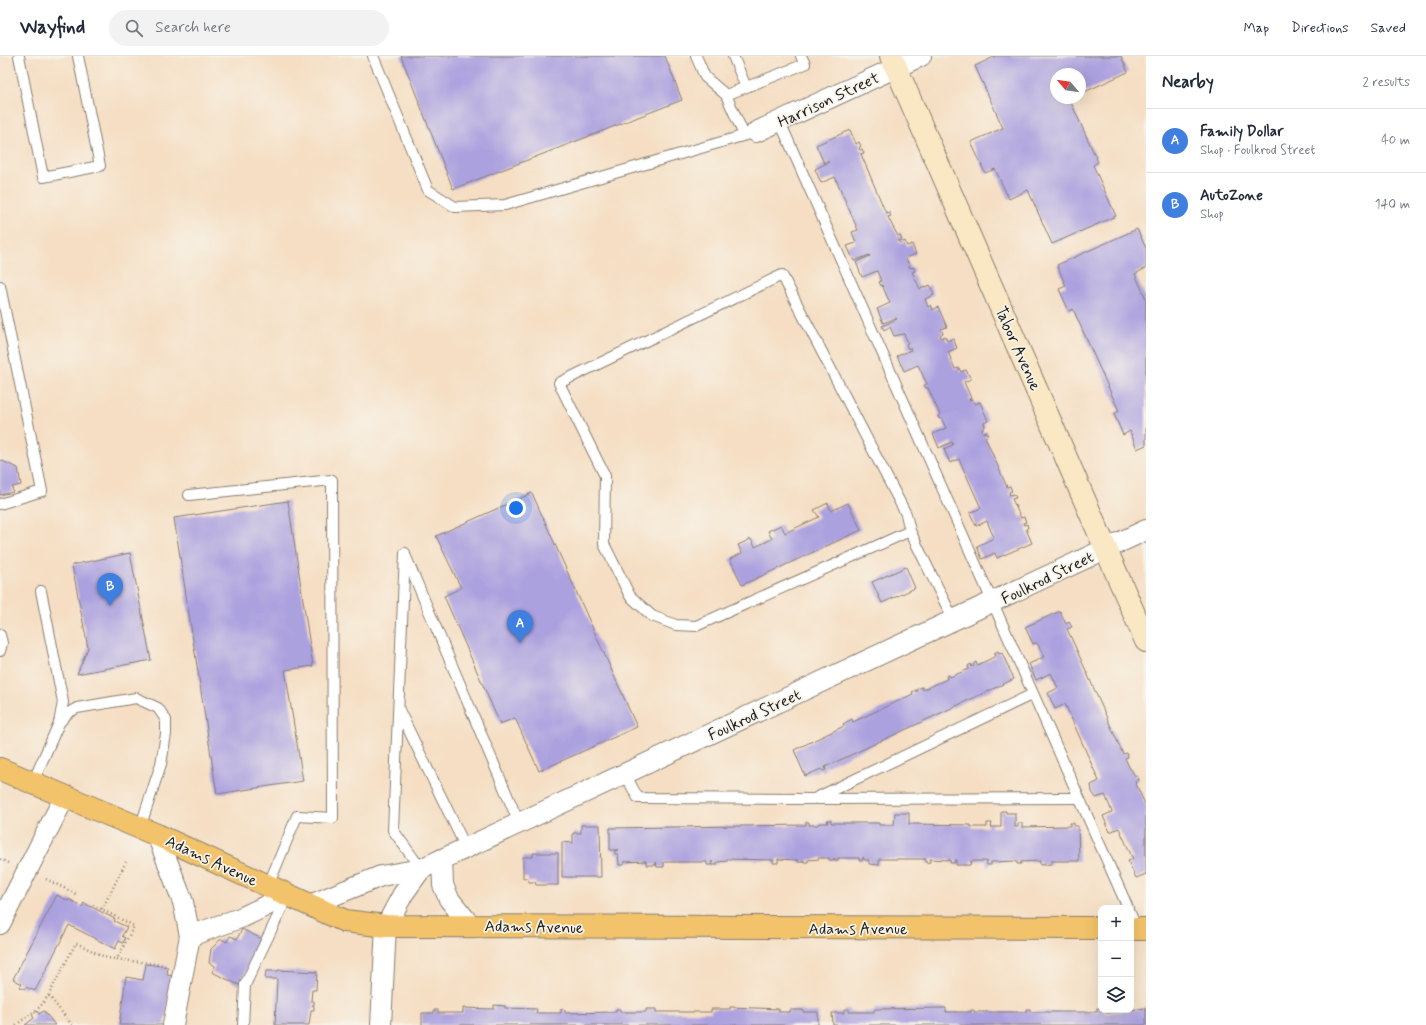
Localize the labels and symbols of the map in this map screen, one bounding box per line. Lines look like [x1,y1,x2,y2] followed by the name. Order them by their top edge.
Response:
[774,67,883,133] street label: Harrison Street
[1050,68,1086,104] north arrow
[990,303,1046,395] street label: Tabor Avenue
[506,498,526,518] your location
[998,547,1097,610] street label: Foulkrod Street
[97,573,123,606] pin: B
[507,610,533,643] pin: A
[705,685,804,746] street label: Foulkrod Street
[162,831,261,892] street label: Adams Avenue
[484,916,584,939] street label: Adams Avenue
[809,919,908,940] street label: Adams Avenue

